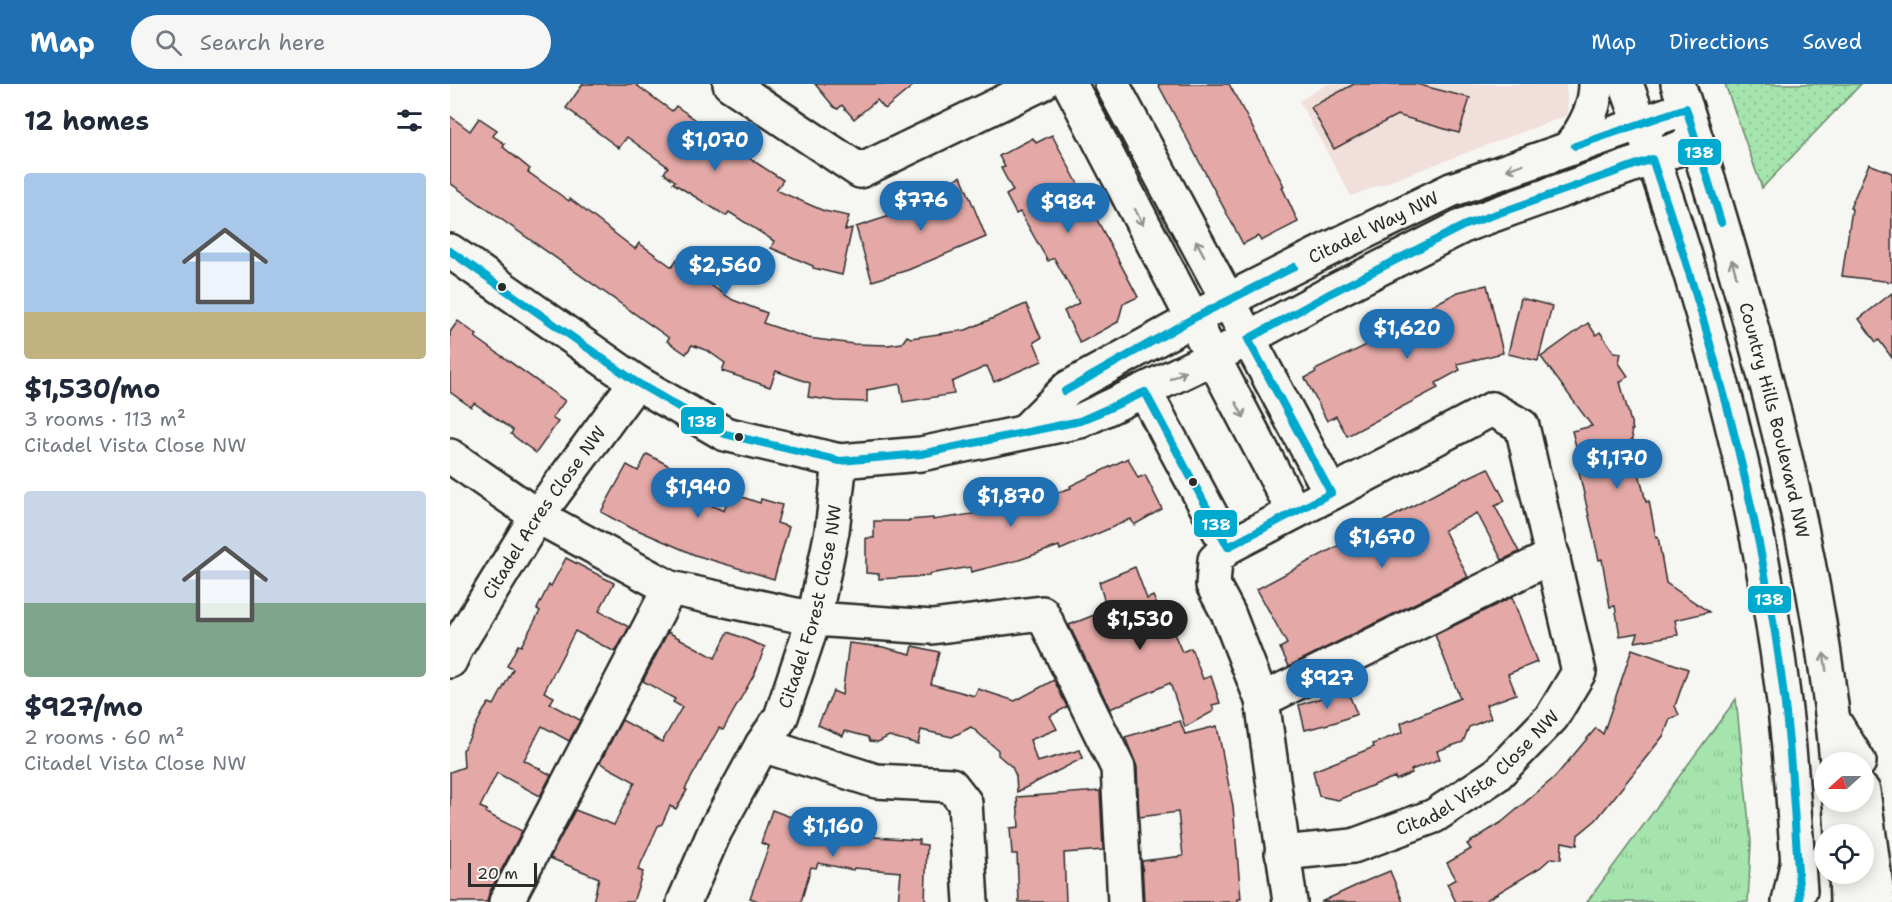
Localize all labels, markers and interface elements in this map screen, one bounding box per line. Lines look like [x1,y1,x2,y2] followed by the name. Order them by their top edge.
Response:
[131,15,551,69] search box
[30,23,95,61] text: Map
[152,26,185,59] icon: search
[200,28,325,57] text: Search here
[1591,28,1636,56] text: Map
[1669,28,1769,56] text: Directions
[1802,28,1862,56] text: Saved
[24,103,149,138] text: 12 homes
[393,104,426,137] icon: filters
[666,121,764,172] pin: $1,070
[681,127,749,153] text: $1,070
[1677,138,1722,166] line badge: 138
[1684,142,1714,163] text: 138
[1506,162,1525,173] one-way arrow
[885,181,957,232] pin: $776
[1032,183,1104,234] pin: $984
[1304,186,1443,269] street label: Citadel Way NW
[894,187,948,213] text: $776
[1041,189,1095,215] text: $984
[1133,207,1145,225] one-way arrow
[171,212,279,320] icon: home
[1194,240,1206,257] one-way arrow
[676,246,774,297] pin: $2,560
[688,252,762,278] text: $2,560
[1728,259,1739,278] one-way arrow
[496,281,508,293] unlabelled marker
[1733,300,1815,540] street label: Country Hills Boulevard NW
[1358,309,1456,360] pin: $1,620
[1373,315,1441,341] text: $1,620
[1169,369,1187,380] one-way arrow
[24,371,160,406] text: $1,530/mo
[1234,401,1246,418] one-way arrow
[24,406,186,432] text: 3 rooms · 113 m²
[680,406,725,435] line badge: 138
[687,411,717,432] text: 138
[477,421,611,604] street label: Citadel Acres Close NW
[733,431,745,443] unlabelled marker
[24,432,246,458] text: Citadel Vista Close NW
[1568,439,1666,490] pin: $1,170
[1586,445,1648,471] text: $1,170
[649,468,747,519] pin: $1,940
[665,474,731,500] text: $1,940
[1187,476,1199,488] unlabelled marker
[962,477,1060,528] pin: $1,870
[977,483,1045,509] text: $1,870
[773,503,847,712] street label: Citadel Forest Close NW
[1193,509,1238,538] line badge: 138
[1201,514,1231,535] text: 138
[1333,518,1431,569] pin: $1,670
[1349,524,1416,550] text: $1,670
[171,530,279,638] icon: home
[1747,585,1792,614] line badge: 138
[1754,589,1784,610] text: 138
[1091,600,1189,651] pin: $1,530
[1107,606,1173,632] text: $1,530
[1819,653,1830,673] one-way arrow
[1291,659,1363,710] pin: $927
[1300,665,1354,691] text: $927
[24,689,143,724] text: $927/mo
[1392,705,1564,841] street label: Citadel Vista Close NW
[24,724,184,750] text: 2 rooms · 60 m²
[24,750,246,776] text: Citadel Vista Close NW
[1814,752,1874,812] north arrow
[1814,752,1874,884] map controls
[784,807,882,858] pin: $1,160
[802,813,864,839] text: $1,160
[1814,824,1874,884] button: locate
[468,860,537,888] scale bar
[477,863,518,884] text: 20 m

